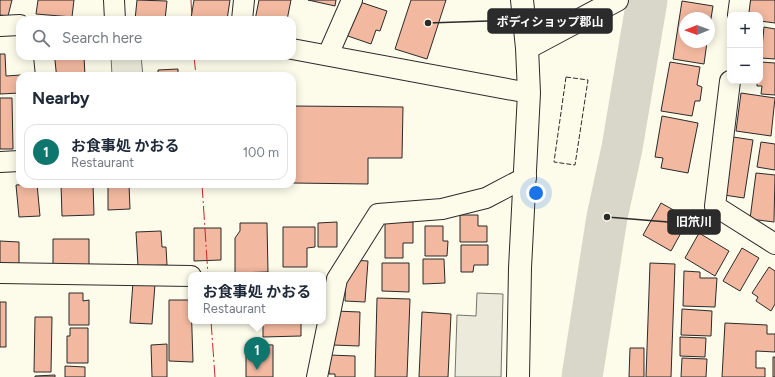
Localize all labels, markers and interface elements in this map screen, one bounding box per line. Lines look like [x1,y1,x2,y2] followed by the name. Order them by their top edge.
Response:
[488,9,612,33] callout: ボディショップ郡山
[679,12,715,48] north arrow
[727,12,763,84] map controls
[727,12,763,48] button: +
[496,15,604,29] text: ボディショップ郡山
[16,16,296,60] search box
[30,27,52,49] icon: search
[62,29,142,47] text: Search here
[727,48,763,84] button: −
[32,88,90,108] text: Nearby
[71,137,180,155] text: お食事処 かおる
[43,145,49,160] text: 1
[243,145,279,160] text: 100 m
[71,155,134,170] text: Restaurant
[526,183,546,203] your location
[668,210,720,234] callout: 旧笊川
[676,215,712,229] text: 旧笊川
[188,272,326,324] popup
[203,283,311,301] text: お食事処 かおる
[203,301,266,316] text: Restaurant
[244,337,270,370] pin: 1

